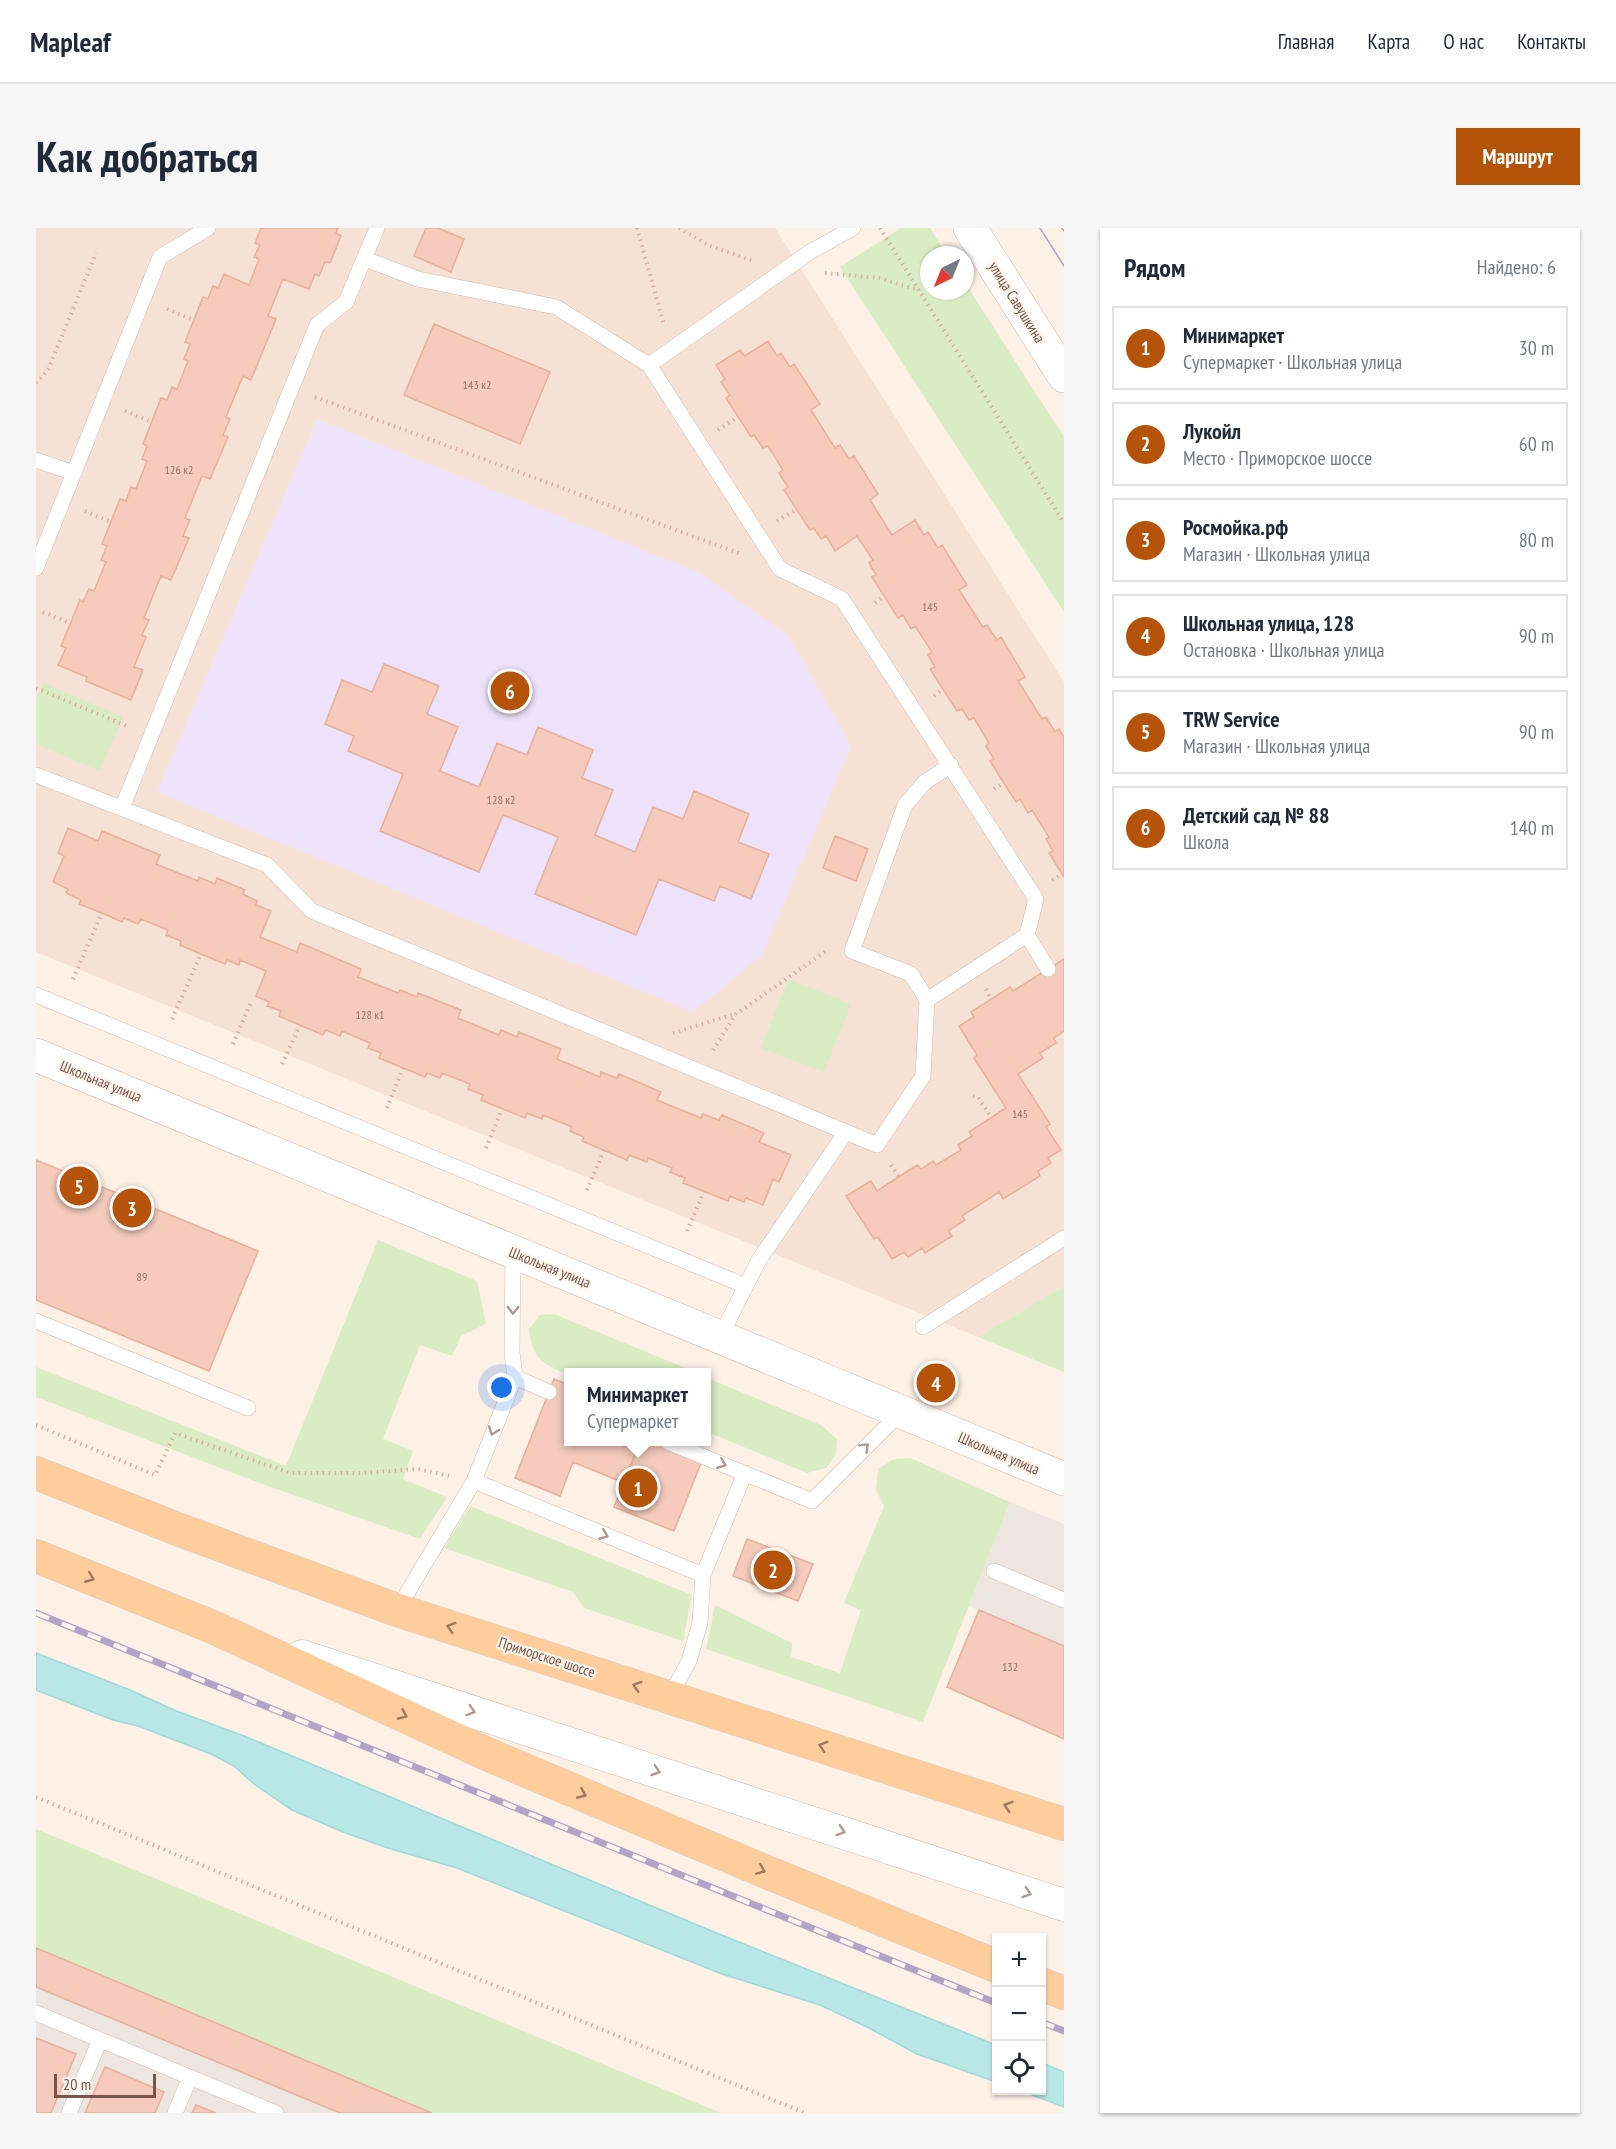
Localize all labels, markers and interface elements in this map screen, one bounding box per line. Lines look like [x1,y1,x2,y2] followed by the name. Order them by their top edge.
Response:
[30,23,111,60] text: Mapleaf
[1278,28,1334,55] text: Главная
[1367,28,1410,55] text: Карта
[1443,28,1484,55] text: О нас
[1517,28,1586,55] text: Контакты
[1456,128,1580,185] button: Маршрут
[36,129,258,184] text: Как добраться
[920,246,974,300] north arrow
[1124,251,1185,284] text: Рядом
[1477,254,1556,280] text: Найдено: 6
[984,258,1050,346] street label: улица Савушкина
[1183,321,1284,349] text: Минимаркет
[1141,335,1150,361] text: 1
[1519,335,1554,361] text: 30 m
[1183,349,1402,375] text: Супермаркет · Школьная улица
[463,377,491,392] house number: 143 к2
[1183,417,1241,445] text: Лукойл
[1141,431,1150,457] text: 2
[1519,431,1554,457] text: 60 m
[1183,445,1372,471] text: Место · Приморское шоссе
[165,462,193,477] house number: 126 к2
[1183,513,1288,541] text: Росмойка.рф
[1141,527,1150,553] text: 3
[1519,527,1554,553] text: 80 m
[1183,541,1370,567] text: Магазин · Школьная улица
[922,599,938,614] house number: 145
[1183,609,1354,637] text: Школьная улица, 128
[1141,623,1150,649] text: 4
[1519,623,1554,649] text: 90 m
[1183,637,1385,663] text: Остановка · Школьная улица
[490,668,530,714] pin: 6
[1183,705,1280,733] text: TRW Service
[1141,719,1150,745] text: 5
[1519,719,1554,745] text: 90 m
[1183,733,1370,759] text: Магазин · Школьная улица
[487,792,515,807] house number: 128 к2
[1183,801,1329,829] text: Детский сад № 88
[1141,815,1150,841] text: 6
[1510,815,1554,841] text: 140 m
[1183,829,1229,855] text: Школа
[356,1007,384,1022] house number: 128 к1
[57,1056,145,1106] street label: Школьная улица
[1012,1106,1028,1121] house number: 145
[60,1164,99,1208] pin: 5
[112,1186,152,1230] pin: 3
[506,1242,594,1292] street label: Школьная улица
[137,1269,147,1284] house number: 89
[506,1306,519,1315] one-way arrow
[916,1360,956,1406] pin: 4
[564,1368,711,1446] popup
[487,1373,516,1402] your location
[587,1380,688,1408] text: Минимаркет
[587,1408,678,1434] text: Супермаркет
[488,1425,500,1436] one-way arrow
[955,1427,1043,1479] street label: Школьная улица
[858,1444,869,1455] one-way arrow
[716,1456,727,1469] one-way arrow
[618,1466,658,1510] pin: 1
[598,1528,609,1540] one-way arrow
[754,1548,792,1592] pin: 2
[85,1570,95,1583] one-way arrow
[446,1622,457,1634] one-way arrow
[496,1632,598,1682] street label: Приморское шоссе
[1002,1659,1018,1674] house number: 132
[632,1681,643,1693] one-way arrow
[465,1703,476,1716] one-way arrow
[397,1707,408,1719] one-way arrow
[818,1741,829,1753] one-way arrow
[650,1764,661,1776] one-way arrow
[575,1787,586,1799] one-way arrow
[1003,1801,1014,1813] one-way arrow
[836,1824,846,1837] one-way arrow
[755,1863,766,1875] one-way arrow
[1021,1885,1032,1898] one-way arrow
[992,1933,1046,2095] map controls
[992,1933,1046,1987] button: +
[992,1987,1046,2041] button: −
[992,2041,1046,2095] button: locate
[54,2071,156,2098] scale bar
[63,2074,91,2094] text: 20 m

